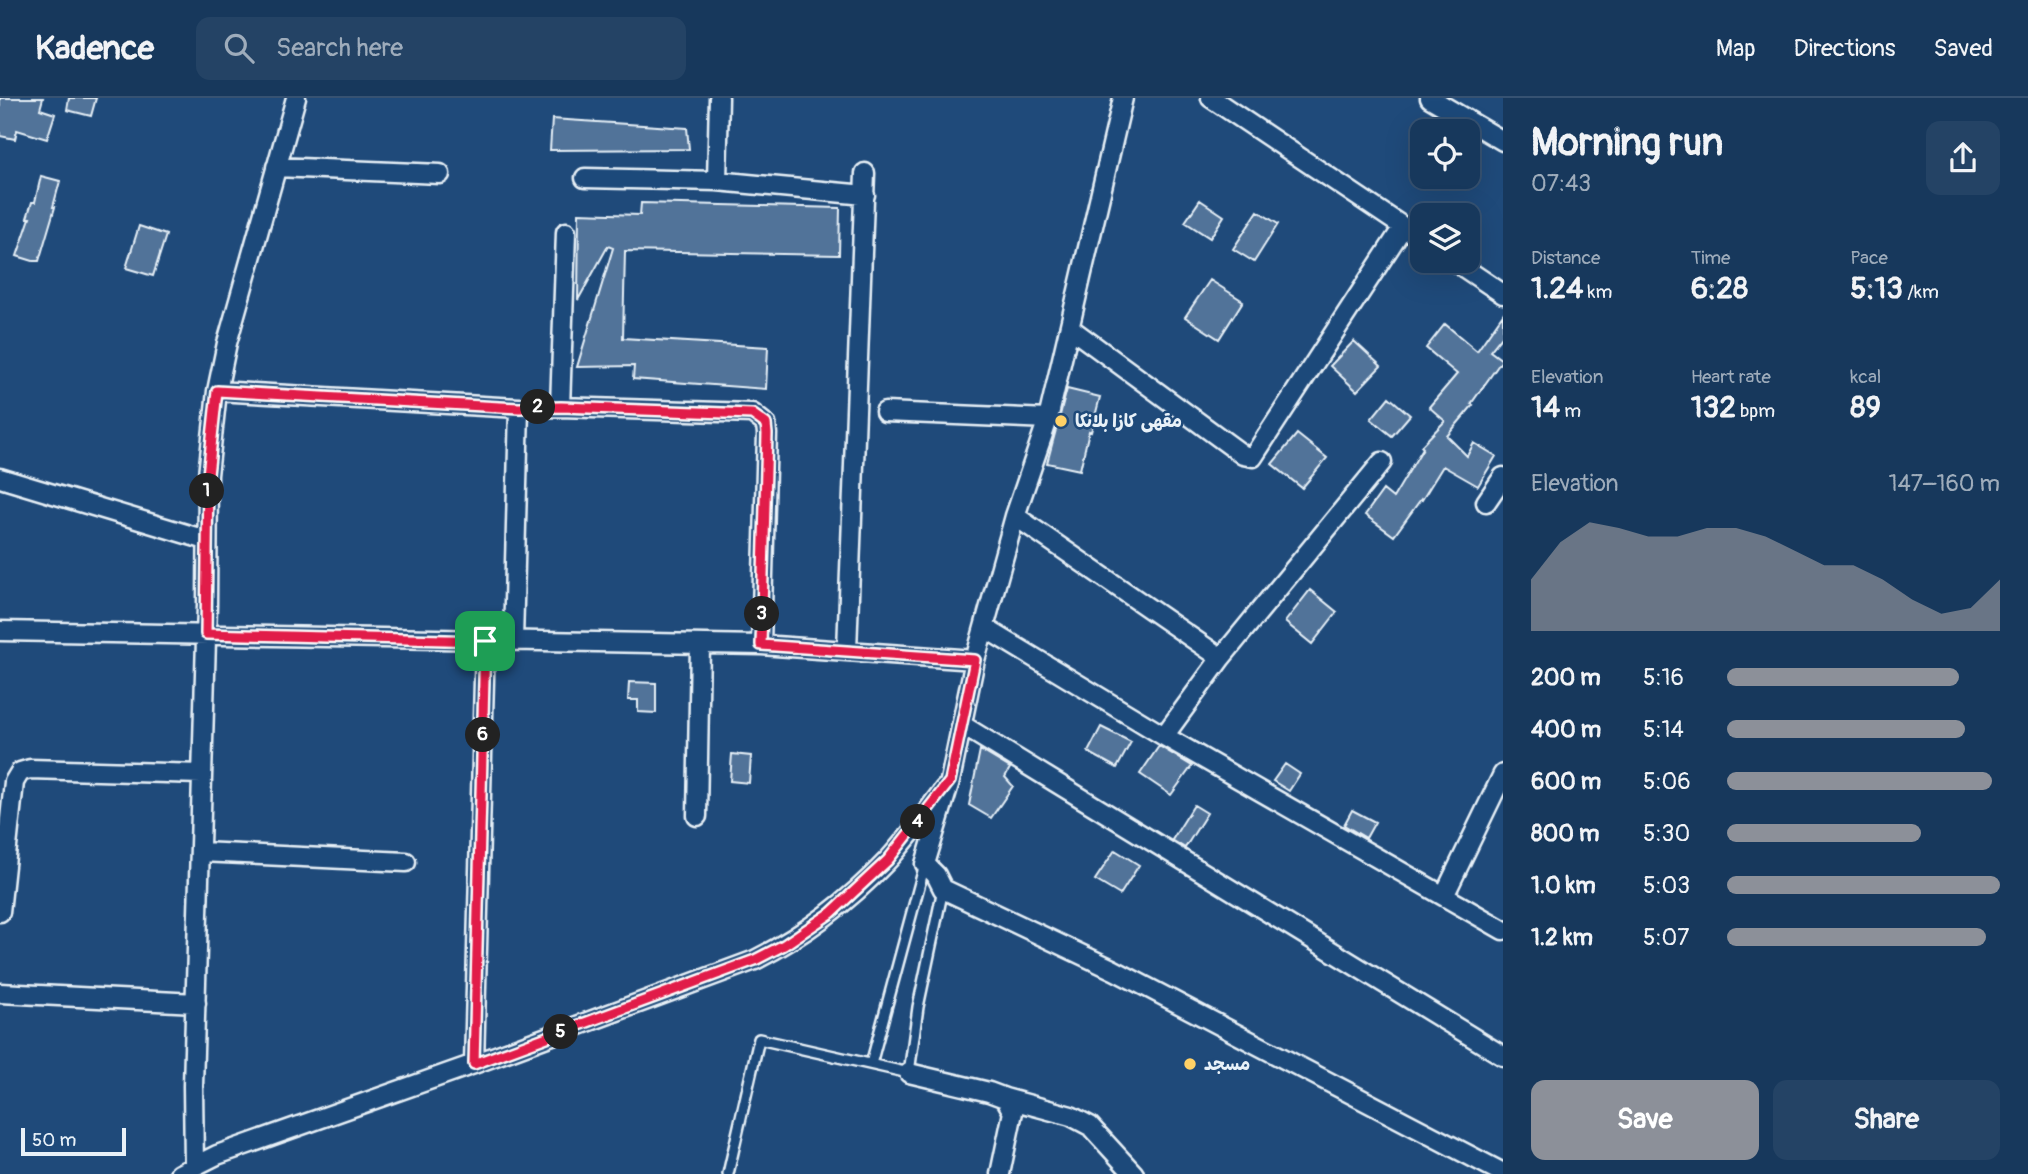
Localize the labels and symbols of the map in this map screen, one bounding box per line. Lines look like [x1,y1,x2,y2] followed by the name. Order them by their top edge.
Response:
[520,390,556,424] pin: 2
[1075,410,1182,433] place label: مقهى كازا بلانكا
[1053,413,1069,429] marker: مقهى كازا بلانكا
[190,474,224,508] pin: 1
[744,596,780,632] pin: 3
[455,611,515,671] pin
[466,718,500,752] pin: 6
[900,804,936,840] pin: 4
[544,1014,578,1049] pin: 5
[1204,1053,1250,1076] place label: مسجد
[1182,1056,1198,1072] marker: مسجد
[21,1125,126,1157] scale bar

